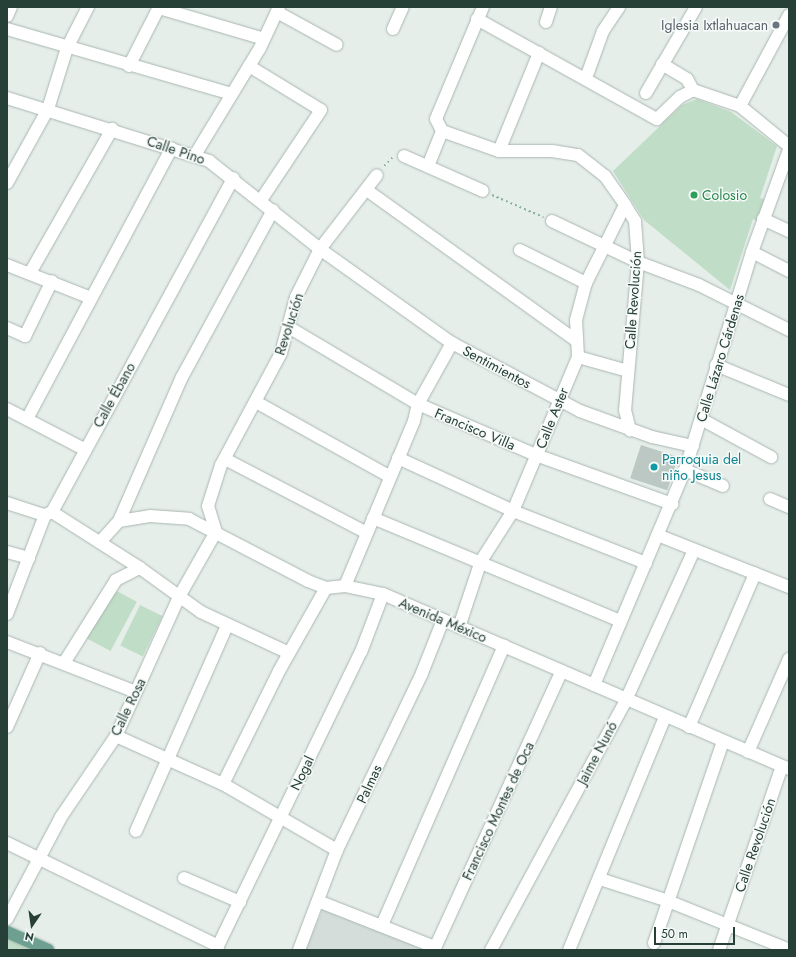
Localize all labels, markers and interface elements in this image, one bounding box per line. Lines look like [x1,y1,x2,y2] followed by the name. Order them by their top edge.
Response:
[661,17,768,33] place label: Iglesia Ixtlahuacan
[771,20,781,30] marker: Iglesia Ixtlahuacan
[145,132,207,168] street label: Calle Pino
[702,187,747,203] place label: Colosio
[689,190,699,200] marker: Colosio
[621,250,645,350] street label: Calle Revolución
[271,291,307,357] street label: Revolución
[693,292,747,424] street label: Calle Lázaro Cárdenas
[460,342,534,392] street label: Sentimientos
[89,360,139,430] street label: Calle Ébano
[532,385,572,451] street label: Calle Aster
[432,404,518,454] street label: Francisco Villa
[662,451,741,484] place label: Parroquia del niño Jesus
[649,462,659,472] marker: Parroquia del niño Jesus
[396,594,490,646] street label: Avenida México
[107,675,149,739] street label: Calle Rosa
[573,718,621,788] street label: Jaime Nunó
[459,739,537,883] street label: Francisco Montes de Oca
[286,753,318,793] street label: Nogal
[353,762,385,806] street label: Palmas
[731,796,779,894] street label: Calle Revolución
[12,905,52,945] north arrow
[656,919,737,945] scale bar
[661,925,688,943] text: 50 m
[23,928,35,945] text: N

